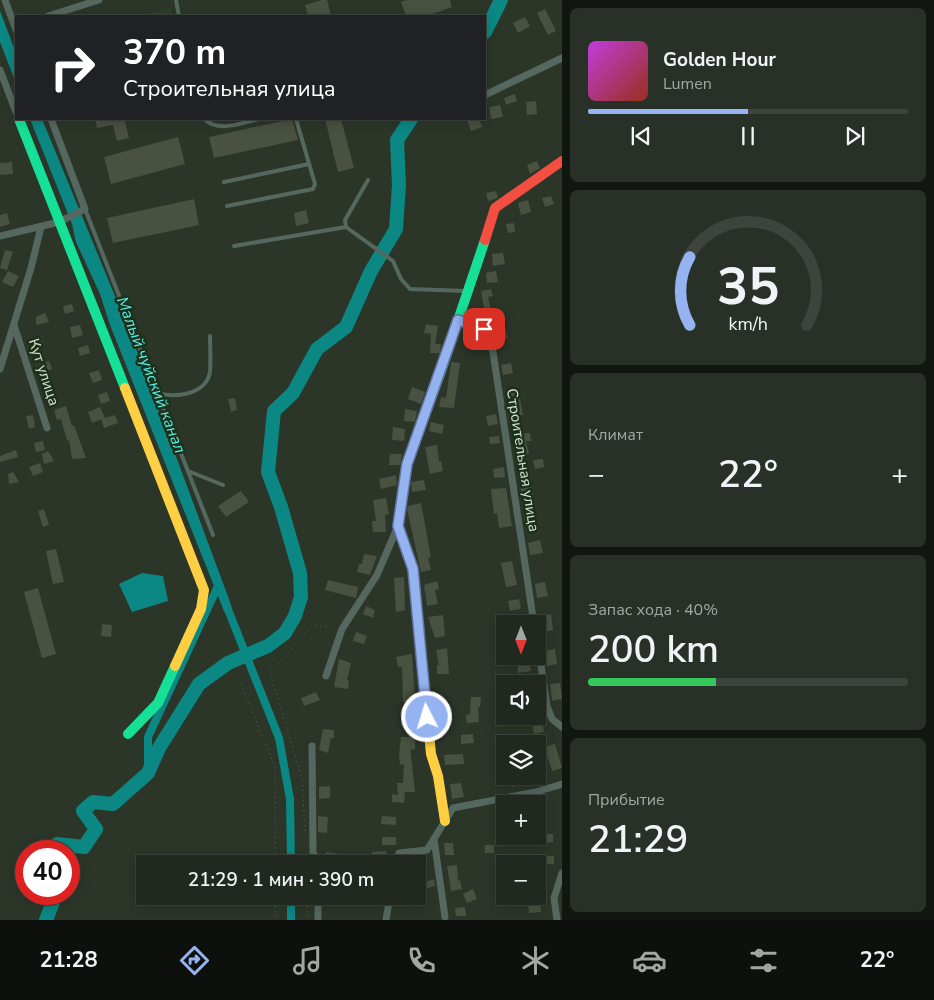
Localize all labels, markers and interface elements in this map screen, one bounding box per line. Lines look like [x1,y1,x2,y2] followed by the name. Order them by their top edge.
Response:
[123,29,226,76] text: 370 m
[40,35,105,100] icon: right
[663,47,776,73] text: Golden Hour
[663,73,712,95] text: Lumen
[123,74,336,104] text: Строительная улица
[627,122,655,150] icon: previous
[734,122,762,150] icon: pause
[841,122,869,150] icon: next
[717,251,779,322] text: 35
[111,293,191,457] water label: Малый чуйский канал
[463,308,505,350] pin
[728,312,768,336] text: km/h
[470,315,498,343] icon: arrive
[24,336,64,408] street label: Кут улица
[502,387,544,533] street label: Строительная улица
[588,424,643,446] text: Климат
[718,449,778,500] text: 22°
[588,456,605,494] text: −
[891,456,908,494] text: +
[588,599,718,621] text: Запас хода · 40%
[496,615,546,665] north arrow
[496,615,546,905] map controls
[588,624,719,675] text: 200 km
[496,675,546,725] button: sound
[400,690,452,742] position arrow
[496,735,546,785] button: layers
[588,789,665,811] text: Прибытие
[496,795,546,845] button: +
[588,814,688,865] text: 21:29
[15,840,80,905] speed limit sign: 40
[496,855,546,905] button: −
[188,867,374,893] text: 21:29 · 1 мин · 390 m
[177,943,212,978] icon: directions
[290,943,325,978] icon: music
[404,943,439,978] icon: phone
[518,943,553,978] icon: climate
[632,943,667,978] icon: car
[746,943,781,978] icon: filters
[39,945,98,975] text: 21:28
[860,945,894,975] text: 22°

